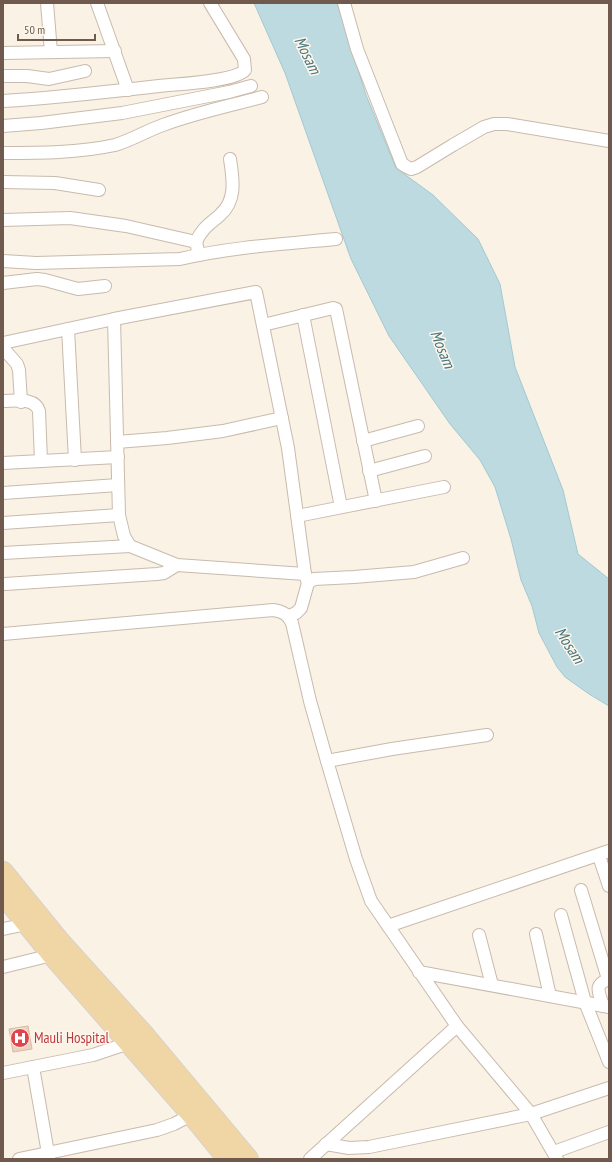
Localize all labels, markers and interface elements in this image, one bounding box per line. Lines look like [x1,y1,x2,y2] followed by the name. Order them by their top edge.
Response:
[18,16,95,42] scale bar
[24,22,45,37] text: 50 m
[290,33,326,78] water label: Mosam
[426,327,460,372] water label: Mosam
[551,623,590,668] water label: Mosam
[9,1027,31,1049] hospital icon: Mauli Hospital
[34,1028,109,1047] place label: Mauli Hospital

